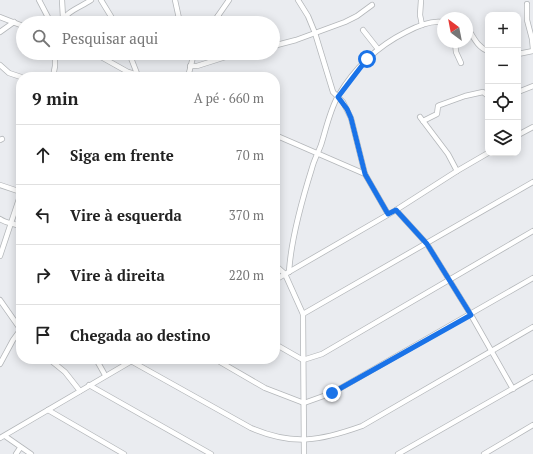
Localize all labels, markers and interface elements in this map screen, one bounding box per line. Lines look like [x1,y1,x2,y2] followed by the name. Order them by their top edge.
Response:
[437,12,473,48] north arrow
[485,12,521,156] map controls
[485,12,521,48] button: +
[16,16,280,60] search box
[30,27,52,49] icon: search
[62,28,158,48] text: Pesquisar aqui
[485,48,521,84] button: −
[358,50,376,68] route start
[485,84,521,120] button: locate
[32,87,79,110] text: 9 min
[194,89,264,107] text: A pé · 660 m
[485,120,521,156] button: layers
[32,144,54,166] icon: ahead
[70,145,174,165] text: Siga em frente
[236,146,264,164] text: 70 m
[32,204,54,226] icon: left
[70,205,182,225] text: Vire à esquerda
[229,206,264,224] text: 370 m
[32,264,54,286] icon: right
[70,265,165,285] text: Vire à direita
[229,266,264,284] text: 220 m
[32,324,54,346] icon: arrive
[70,325,210,345] text: Chegada ao destino
[323,384,341,402] route end

